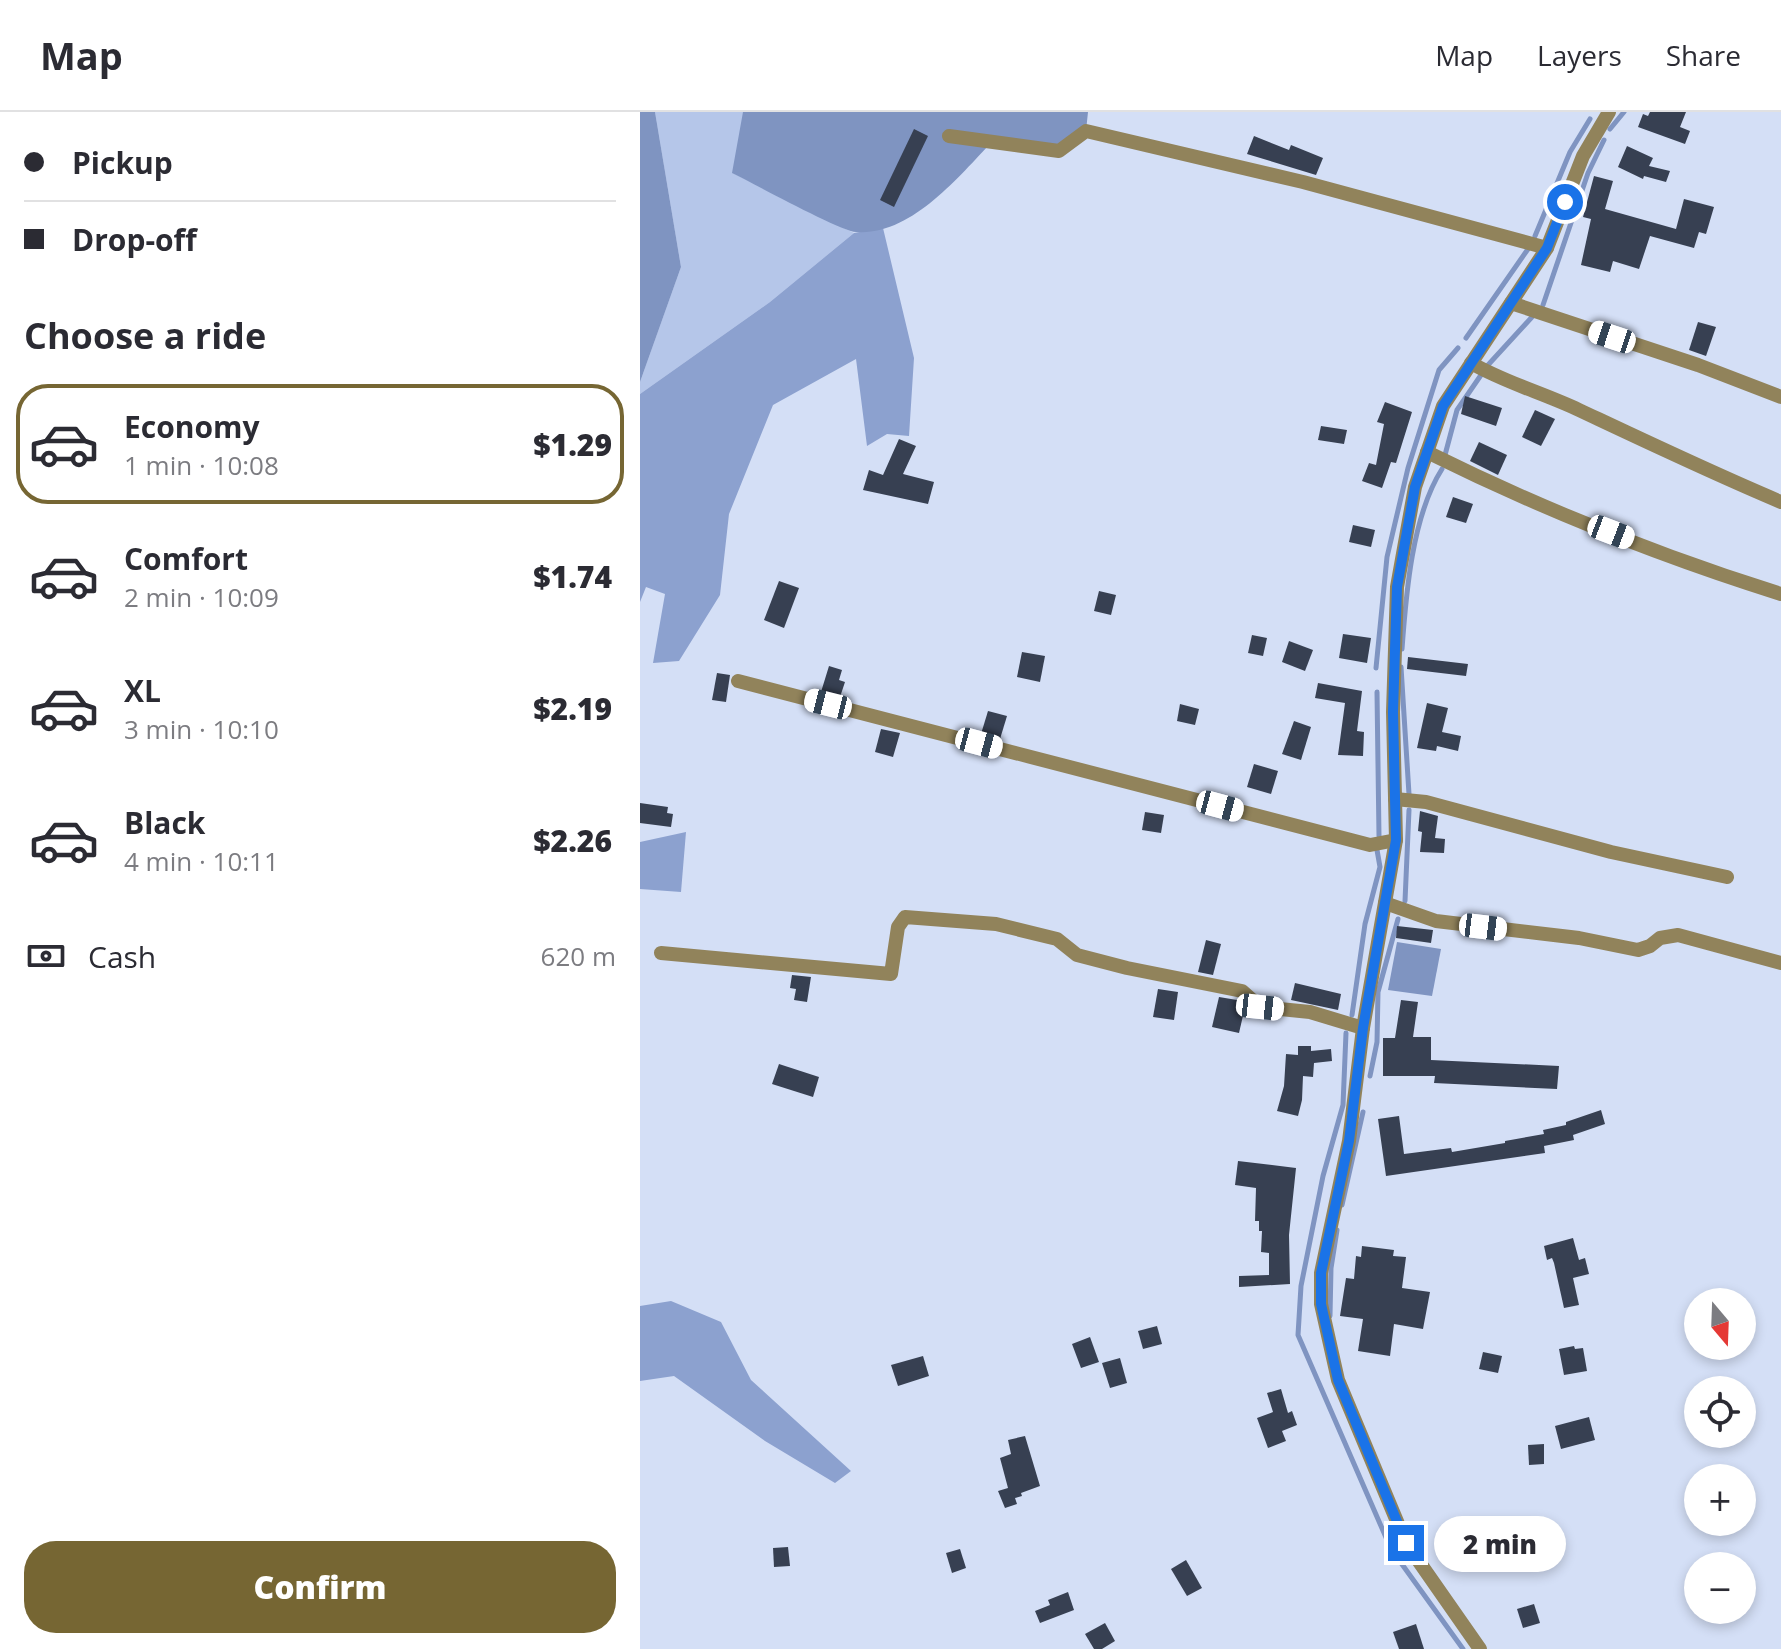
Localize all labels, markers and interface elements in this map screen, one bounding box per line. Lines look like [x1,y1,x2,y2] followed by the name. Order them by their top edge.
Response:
[40,29,123,81] text: Map
[1435,36,1493,74] text: Map
[1537,36,1622,74] text: Layers
[1666,36,1741,74] text: Share
[72,142,173,183] text: Pickup
[1547,184,1583,220] route start
[72,219,197,260] text: Drop-off
[24,311,266,360] text: Choose a ride
[1585,318,1639,356] car
[124,406,260,447] text: Economy
[28,408,100,480] icon: car
[533,424,612,465] text: $1.29
[124,447,279,483] text: 1 min · 10:08
[1584,512,1638,552] car
[124,538,248,579] text: Comfort
[28,540,100,612] icon: car
[533,556,612,597] text: $1.74
[124,579,279,615] text: 2 min · 10:09
[124,670,161,711] text: XL
[28,672,100,744] icon: car
[802,687,854,721] car
[533,688,612,729] text: $2.19
[124,711,279,747] text: 3 min · 10:10
[953,725,1005,761] car
[1194,788,1246,824] car
[124,802,205,843] text: Black
[28,804,100,876] icon: car
[533,820,612,861] text: $2.26
[124,843,279,879] text: 4 min · 10:11
[1458,912,1508,942] car
[24,934,68,978] icon: cash
[88,936,156,977] text: Cash
[541,938,616,974] text: 620 m
[1235,993,1285,1021] car
[1684,1288,1756,1360] north arrow
[1684,1288,1756,1624] map controls
[1684,1376,1756,1448] button: locate
[1684,1464,1756,1536] button: +
[1434,1515,1566,1571] callout: 2 min
[1388,1525,1424,1561] route end
[1463,1526,1537,1562] text: 2 min
[24,1541,616,1633] button: Confirm
[1684,1552,1756,1624] button: −

